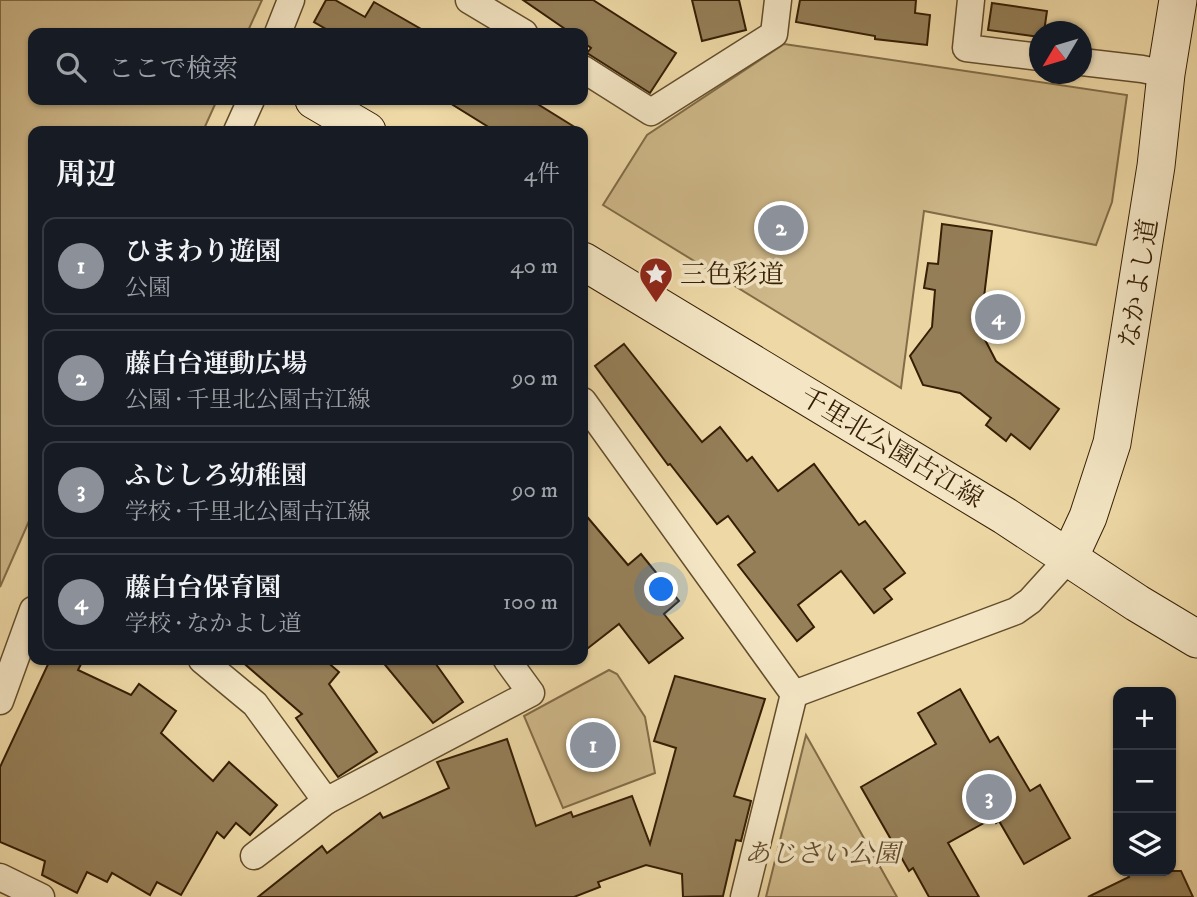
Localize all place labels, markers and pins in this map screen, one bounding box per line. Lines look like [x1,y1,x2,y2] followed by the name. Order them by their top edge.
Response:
[758,202,804,254] pin: 2
[637,255,675,304] place icon: 三色彩道
[680,259,784,292] place label: 三色彩道
[975,291,1021,343] pin: 4
[570,719,616,771] pin: 1
[966,771,1012,823] pin: 3

